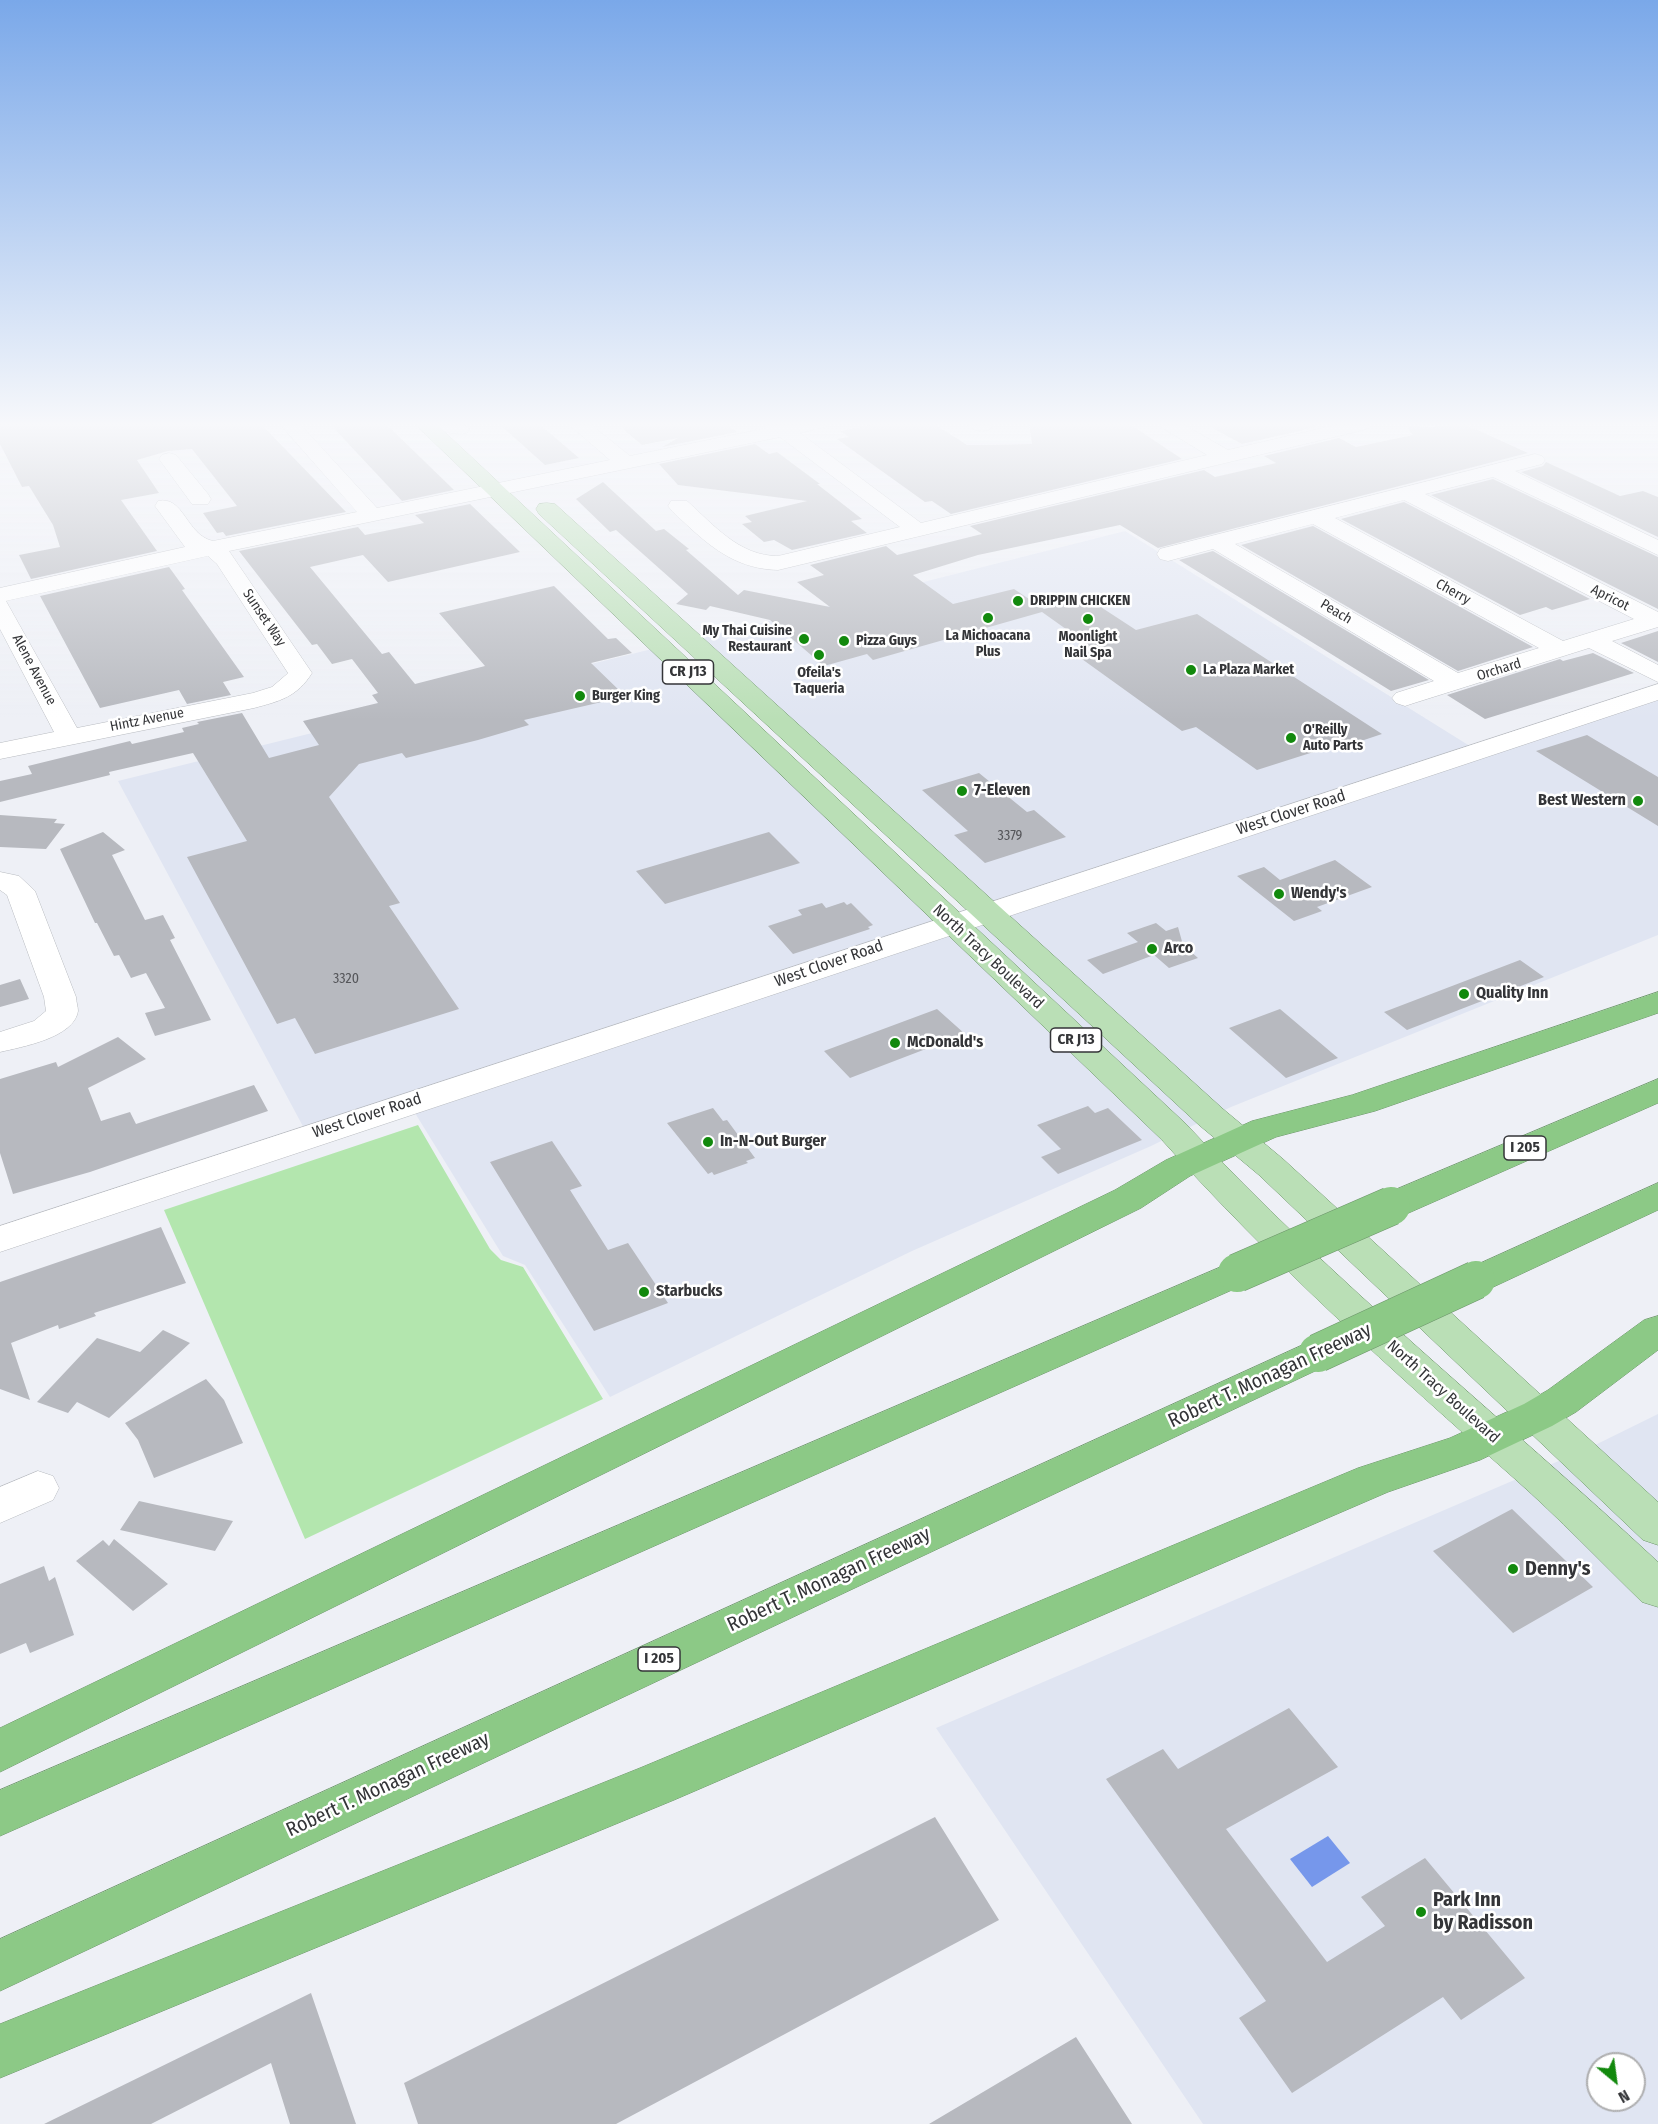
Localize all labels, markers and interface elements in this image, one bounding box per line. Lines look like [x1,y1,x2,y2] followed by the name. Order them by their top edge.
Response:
[1433,576,1473,608] street label: Cherry
[1588,581,1632,615] street label: Apricot
[239,586,289,650] street label: Sunset Way
[1030,593,1130,609] place label: DRIPPIN CHICKEN
[1011,594,1025,608] marker: DRIPPIN CHICKEN
[1317,596,1355,628] street label: Peach
[981,611,995,625] marker: La Michoacana Plus
[1081,612,1095,626] marker: Moonlight Nail Spa
[702,623,792,656] place label: My Thai Cuisine Restaurant
[946,628,1030,660] place label: La Michoacana Plus
[1058,629,1118,662] place label: Moonlight Nail Spa
[8,632,60,708] street label: Alene Avenue
[797,632,811,646] marker: My Thai Cuisine Restaurant
[856,633,917,649] place label: Pizza Guys
[837,634,851,648] marker: Pizza Guys
[812,648,826,662] marker: Ofeila's Taqueria
[1475,655,1523,685] street label: Orchard
[662,660,714,684] road number: CR J13
[1203,662,1294,678] place label: La Plaza Market
[1184,663,1198,677] marker: La Plaza Market
[794,665,844,698] place label: Ofeila's Taqueria
[592,688,660,704] place label: Burger King
[573,689,587,703] marker: Burger King
[109,705,185,735] street label: Hintz Avenue
[1303,722,1363,754] place label: O'Reilly Auto Parts
[1284,731,1298,745] marker: O'Reilly Auto Parts
[974,781,1030,801] place label: 7-Eleven
[955,784,969,798] marker: 7-Eleven
[1234,786,1348,840] street label: West Clover Road
[1538,791,1626,811] place label: Best Western
[1631,794,1645,808] marker: Best Western
[998,828,1022,844] house number: 3379
[1291,884,1346,904] place label: Wendy's
[1272,887,1286,901] marker: Wendy's
[929,901,1047,1013] street label: North Tracy Boulevard
[772,936,886,992] street label: West Clover Road
[1164,939,1193,959] place label: Arco
[1145,942,1159,956] marker: Arco
[333,971,359,987] house number: 3320
[1476,984,1548,1004] place label: Quality Inn
[1457,987,1471,1001] marker: Quality Inn
[1050,1028,1102,1052] road number: CR J13
[907,1033,983,1053] place label: McDonald's
[888,1036,902,1050] marker: McDonald's
[310,1089,424,1143] street label: West Clover Road
[720,1132,826,1152] place label: In-N-Out Burger
[701,1135,715,1149] marker: In-N-Out Burger
[1504,1136,1546,1160] road number: I 205
[656,1282,723,1302] place label: Starbucks
[637,1285,651,1299] marker: Starbucks
[1165,1318,1375,1434] street label: Robert T. Monagan Freeway
[1383,1336,1503,1448] street label: North Tracy Boulevard
[724,1522,934,1638] street label: Robert T. Monagan Freeway
[1525,1557,1590,1581] place label: Denny's
[1506,1562,1520,1576] marker: Denny's
[638,1647,680,1671] road number: I 205
[283,1727,493,1843] street label: Robert T. Monagan Freeway
[1433,1888,1533,1935] place label: Park Inn by Radisson
[1414,1905,1428,1919] marker: Park Inn by Radisson
[1586,2052,1646,2112] north arrow
[1615,2086,1633,2107] text: N

